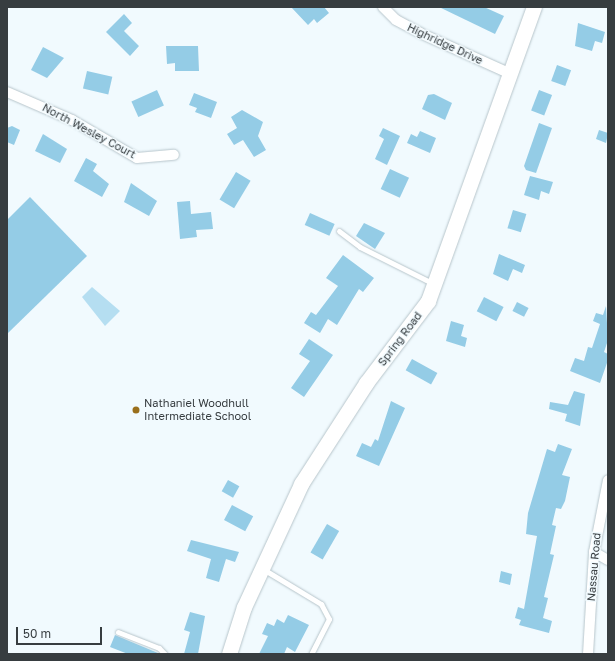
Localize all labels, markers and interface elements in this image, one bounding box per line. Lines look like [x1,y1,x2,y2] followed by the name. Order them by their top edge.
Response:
[405,21,485,67] street label: Highridge Drive
[40,101,138,161] street label: North Wesley Court
[375,309,425,369] street label: Spring Road
[144,397,251,423] place label: Nathaniel Woodhull Intermediate School
[131,405,141,415] marker: Nathaniel Woodhull Intermediate School
[584,532,604,602] street label: Nassau Road
[18,619,104,645] scale bar
[23,626,51,641] text: 50 m

